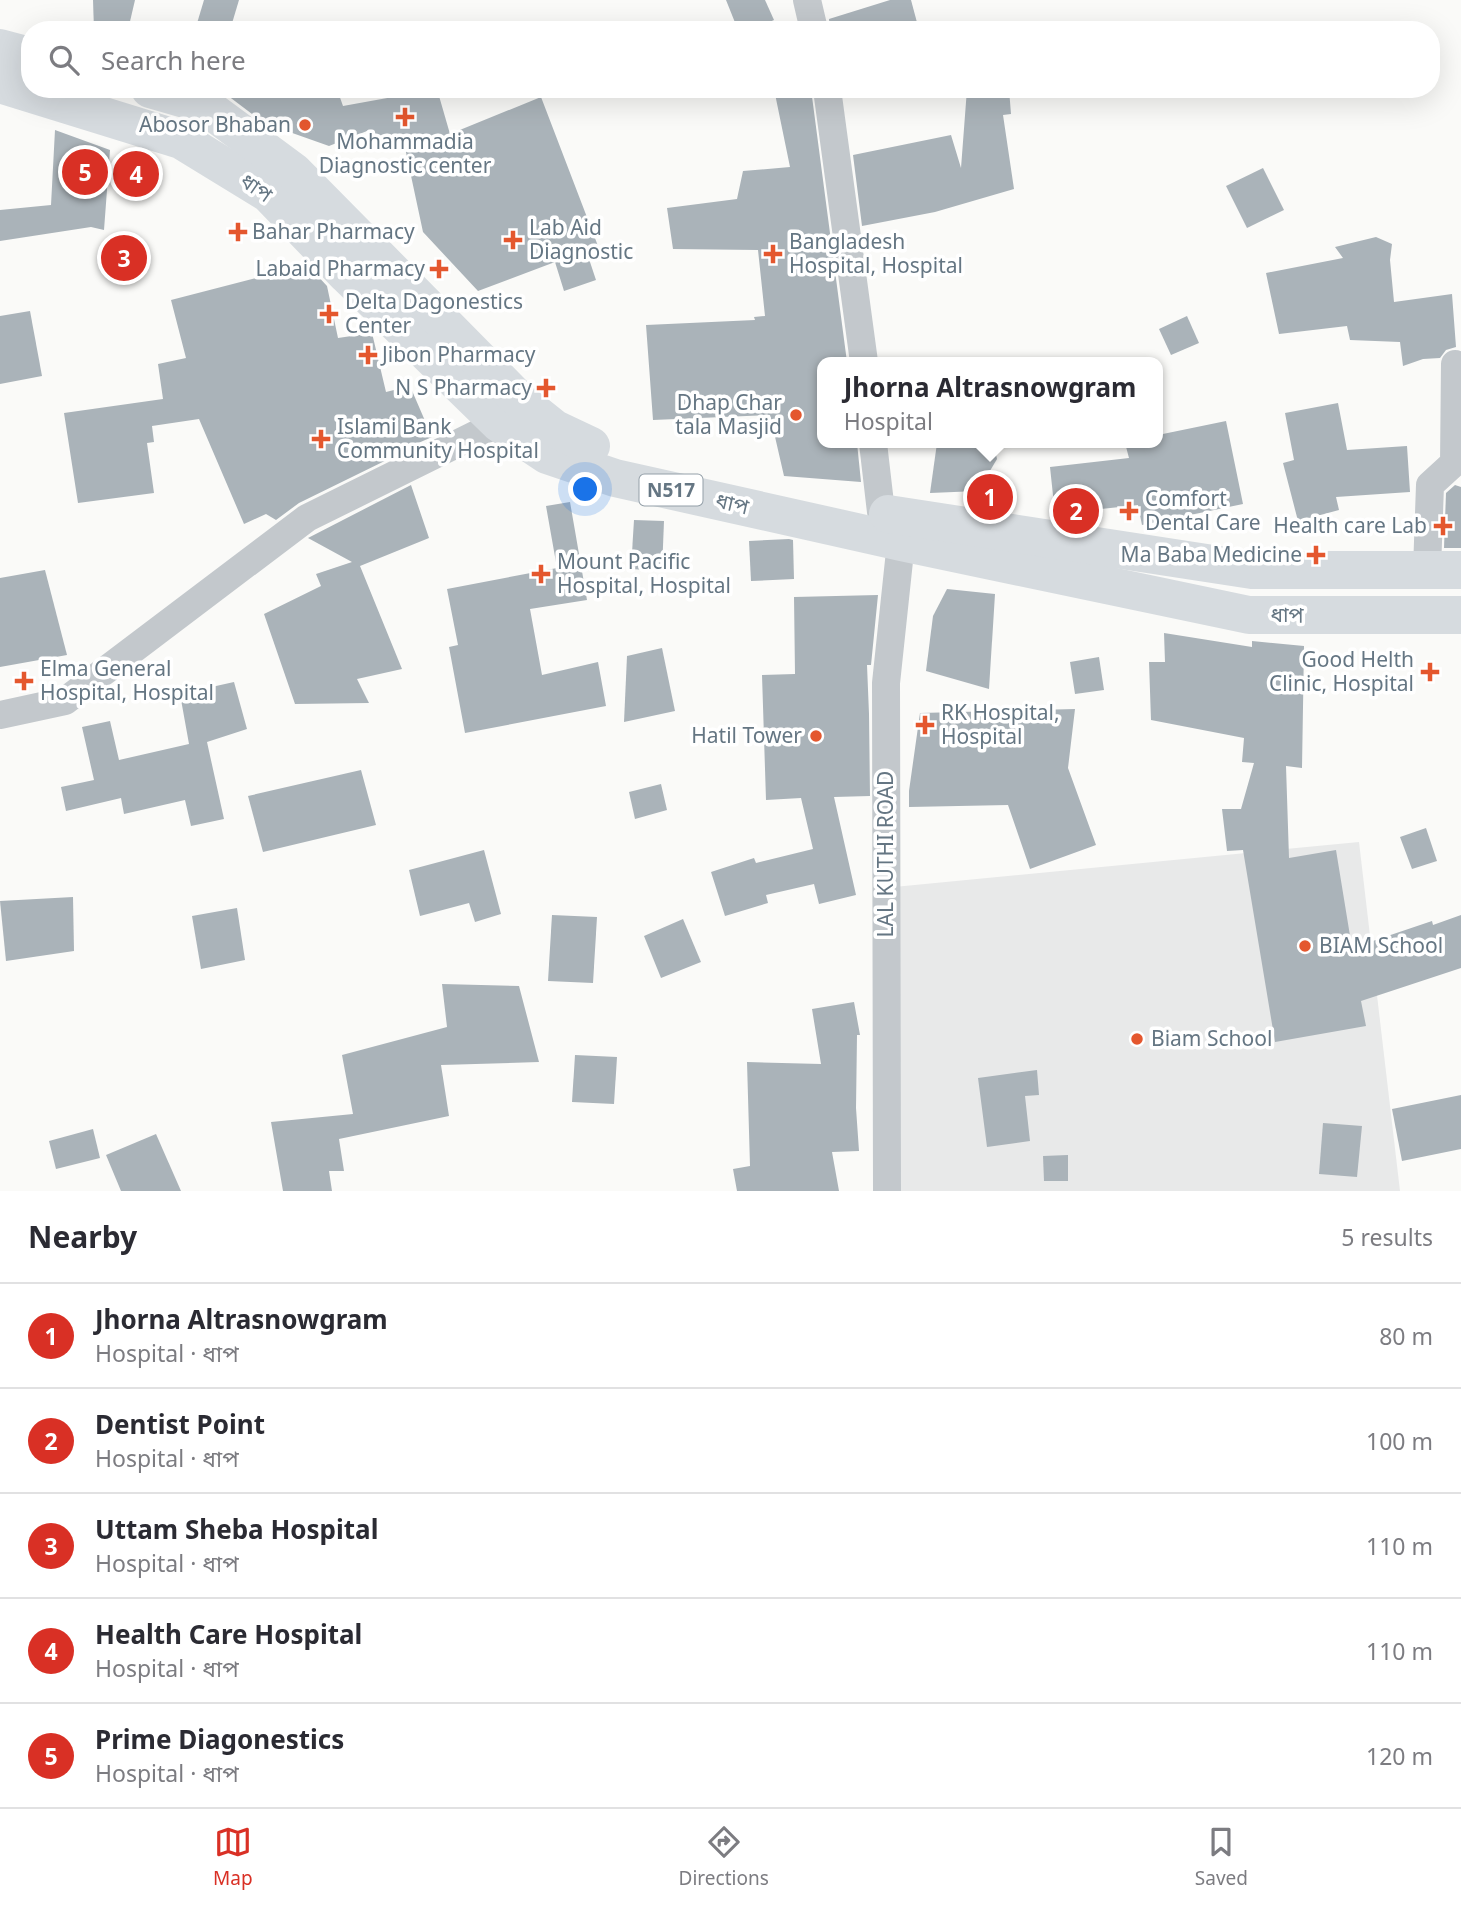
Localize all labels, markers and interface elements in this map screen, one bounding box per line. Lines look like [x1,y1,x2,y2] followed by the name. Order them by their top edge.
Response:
[21,21,1440,98] search box
[45,41,83,79] icon: search
[101,42,246,78] text: Search here
[395,107,415,127] marker: Mohammadia Diagnostic center
[139,110,291,138] place label: Abosor Bhaban
[297,117,313,133] marker: Abosor Bhaban
[319,127,492,179] place label: Mohammadia Diagnostic center
[62,146,108,198] pin: 5
[113,148,159,200] pin: 4
[235,166,279,209] street label: ধাপ
[529,213,633,265] place label: Lab Aid Diagnostic
[252,217,415,245] place label: Bahar Pharmacy
[230,224,246,240] marker: Bahar Pharmacy
[789,227,963,279] place label: Bangladesh Hospital, Hospital
[503,230,523,250] marker: Lab Aid Diagnostic
[101,232,147,284] pin: 3
[763,244,783,264] marker: Bangladesh Hospital, Hospital
[255,254,425,282] place label: Labaid Pharmacy
[431,261,447,277] marker: Labaid Pharmacy
[345,287,523,339] place label: Delta Dagonestics Center
[319,304,339,324] marker: Delta Dagonestics Center
[380,340,536,368] place label: Jibon Pharmacy
[360,347,376,363] marker: Jibon Pharmacy
[817,357,1163,448] popup
[844,369,1136,405] text: Jhorna Altrasnowgram
[395,373,532,401] place label: N S Pharmacy
[538,380,554,396] marker: N S Pharmacy
[675,388,782,440] place label: Dhap Char tala Masjid
[844,405,933,437] text: Hospital
[788,407,804,423] marker: Dhap Char tala Masjid
[337,412,539,464] place label: Islami Bank Community Hospital
[311,429,331,449] marker: Islami Bank Community Hospital
[967,471,1013,523] pin: 1
[568,472,602,506] your location
[640,475,702,505] road number: N517
[1145,484,1261,536] place label: Comfort Dental Care
[1053,485,1099,537] pin: 2
[713,486,752,521] street label: ধাপ
[1119,501,1139,521] marker: Comfort Dental Care
[1273,511,1427,539] place label: Health care Lab
[1433,516,1453,536] marker: Health care Lab
[1121,540,1302,568] place label: Ma Baba Medicine
[557,547,731,599] place label: Mount Pacific Hospital, Hospital
[1308,547,1324,563] marker: Ma Baba Medicine
[531,564,551,584] marker: Mount Pacific Hospital, Hospital
[1270,600,1305,628] street label: ধাপ
[1269,645,1414,697] place label: Good Helth Clinic, Hospital
[40,654,214,706] place label: Elma General Hospital, Hospital
[1420,662,1440,682] marker: Good Helth Clinic, Hospital
[14,671,34,691] marker: Elma General Hospital, Hospital
[941,698,1060,750] place label: RK Hospital, Hospital
[915,715,935,735] marker: RK Hospital, Hospital
[691,721,802,749] place label: Hatil Tower
[808,728,824,744] marker: Hatil Tower
[871,771,899,937] street label: LAL KUTHI ROAD
[1319,931,1443,959] place label: BIAM School
[1297,938,1313,954] marker: BIAM School
[1151,1024,1272,1052] place label: Biam School
[1129,1031,1145,1047] marker: Biam School
[28,1216,137,1257] text: Nearby
[1341,1221,1433,1253] text: 5 results
[95,1301,388,1337] text: Jhorna Altrasnowgram
[44,1320,58,1352] text: 1
[1379,1320,1433,1352] text: 80 m
[95,1337,239,1369] text: Hospital · ধাপ
[95,1406,265,1442] text: Dentist Point
[44,1425,58,1457] text: 2
[1366,1425,1433,1457] text: 100 m
[95,1442,239,1474] text: Hospital · ধাপ
[95,1511,378,1547] text: Uttam Sheba Hospital
[44,1530,58,1562] text: 3
[1366,1530,1433,1562] text: 110 m
[95,1547,239,1579] text: Hospital · ধাপ
[95,1616,362,1652] text: Health Care Hospital
[44,1635,58,1667] text: 4
[1366,1635,1433,1667] text: 110 m
[95,1652,239,1684] text: Hospital · ধাপ
[95,1721,344,1757] text: Prime Diagonestics
[44,1740,58,1772] text: 5
[1366,1740,1433,1772] text: 120 m
[95,1757,239,1789] text: Hospital · ধাপ
[213,1823,253,1891] tab: Map
[679,1823,769,1891] tab: Directions
[1195,1823,1248,1891] tab: Saved

